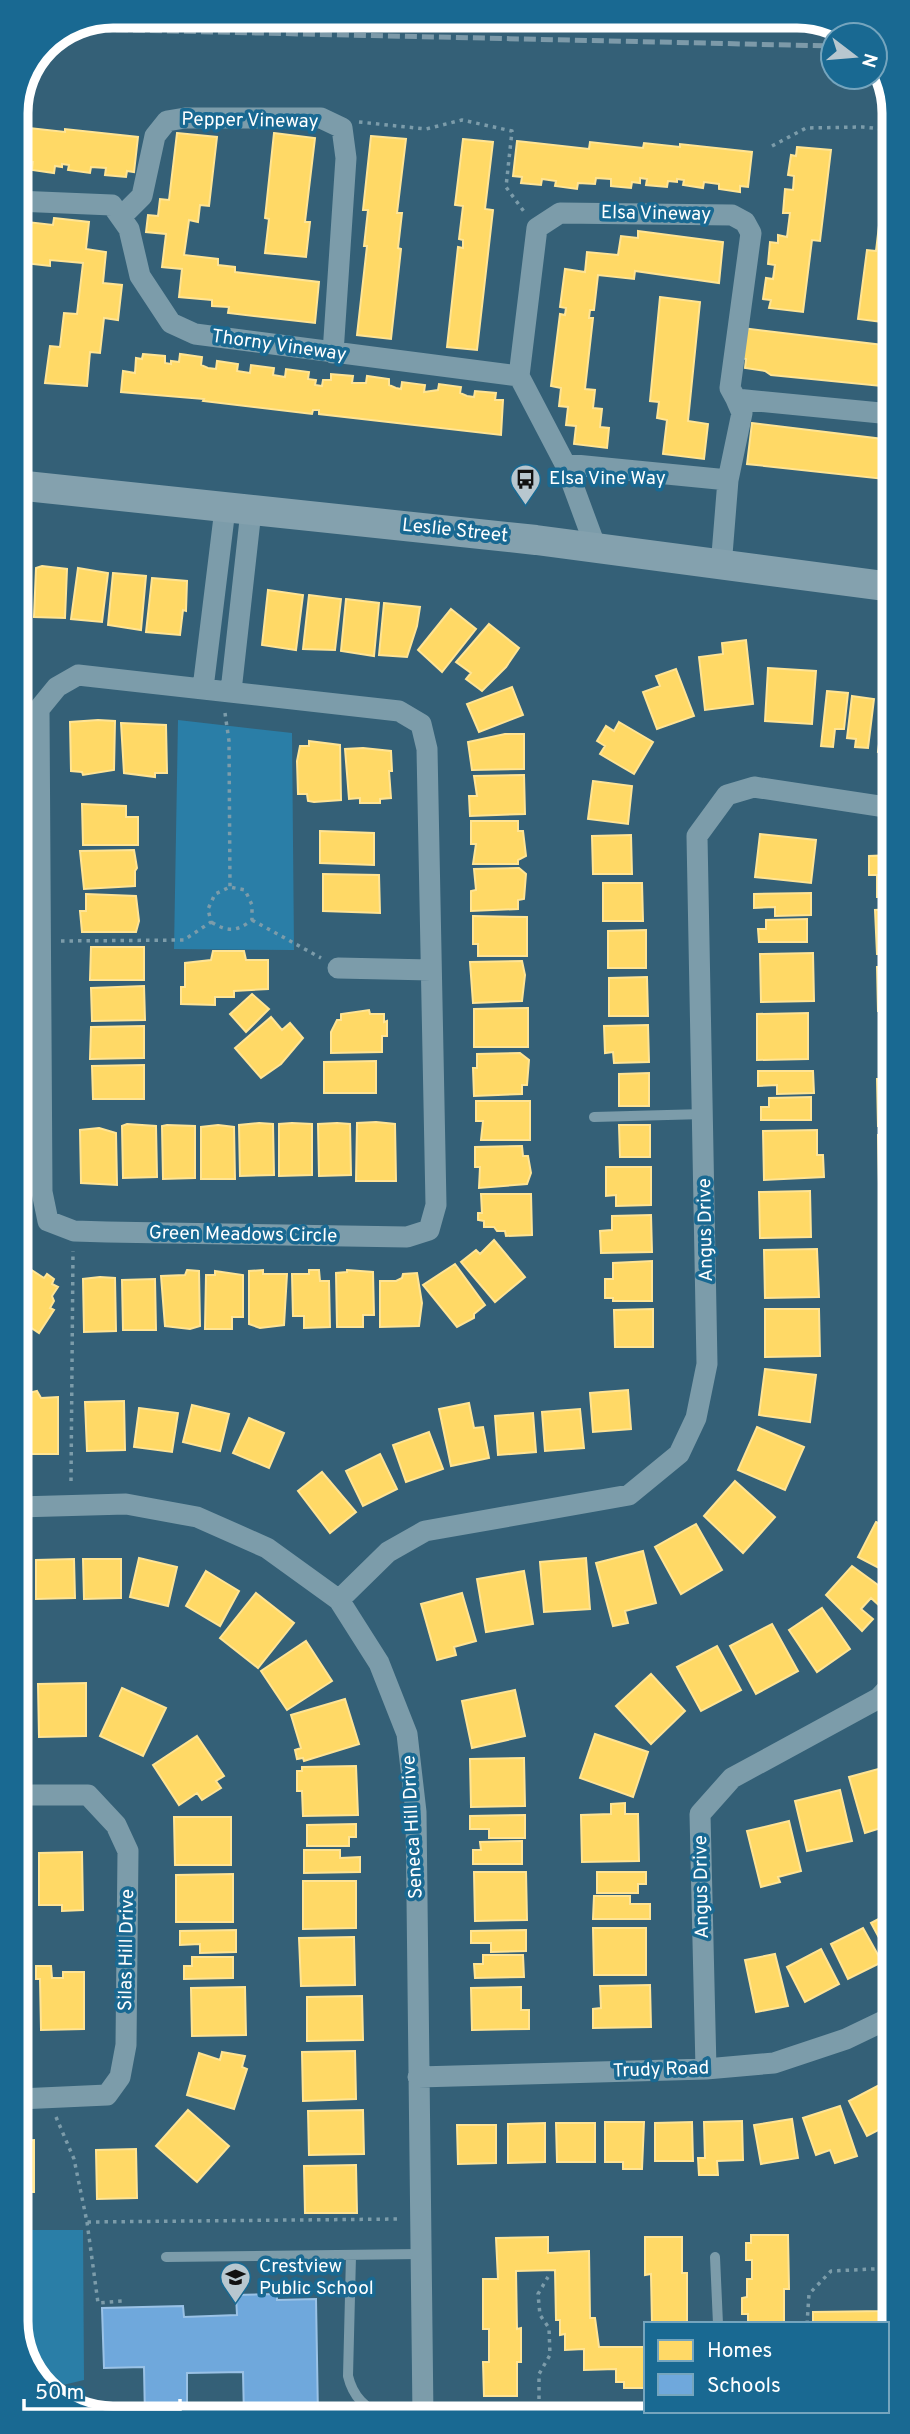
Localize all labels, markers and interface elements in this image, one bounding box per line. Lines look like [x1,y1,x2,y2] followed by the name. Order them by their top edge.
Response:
[819,21,889,91] north arrow
[855,50,882,70] text: N
[181,108,319,134] street label: Pepper Vineway
[601,201,711,227] street label: Elsa Vineway
[210,325,348,367] street label: Thorny Vineway
[509,462,543,506] bus stop icon: Elsa Vine Way
[549,467,666,491] place label: Elsa Vine Way
[401,514,509,548] street label: Leslie Street
[693,1178,719,1282] street label: Angus Drive
[149,1221,337,1249] street label: Green Meadows Circle
[397,1754,429,1900] street label: Seneca Hill Drive
[689,1835,715,1939] street label: Angus Drive
[114,1889,140,2011] street label: Silas Hill Drive
[612,2056,710,2084] street label: Trudy Road
[259,2255,374,2301] place label: Crestview Public School
[219,2261,253,2305] school or university icon: Crestview Public School
[644,2322,889,2413] legend
[707,2338,772,2365] text: Homes
[24,2368,180,2412] scale bar
[707,2373,781,2400] text: Schools
[35,2380,84,2407] text: 50 m

